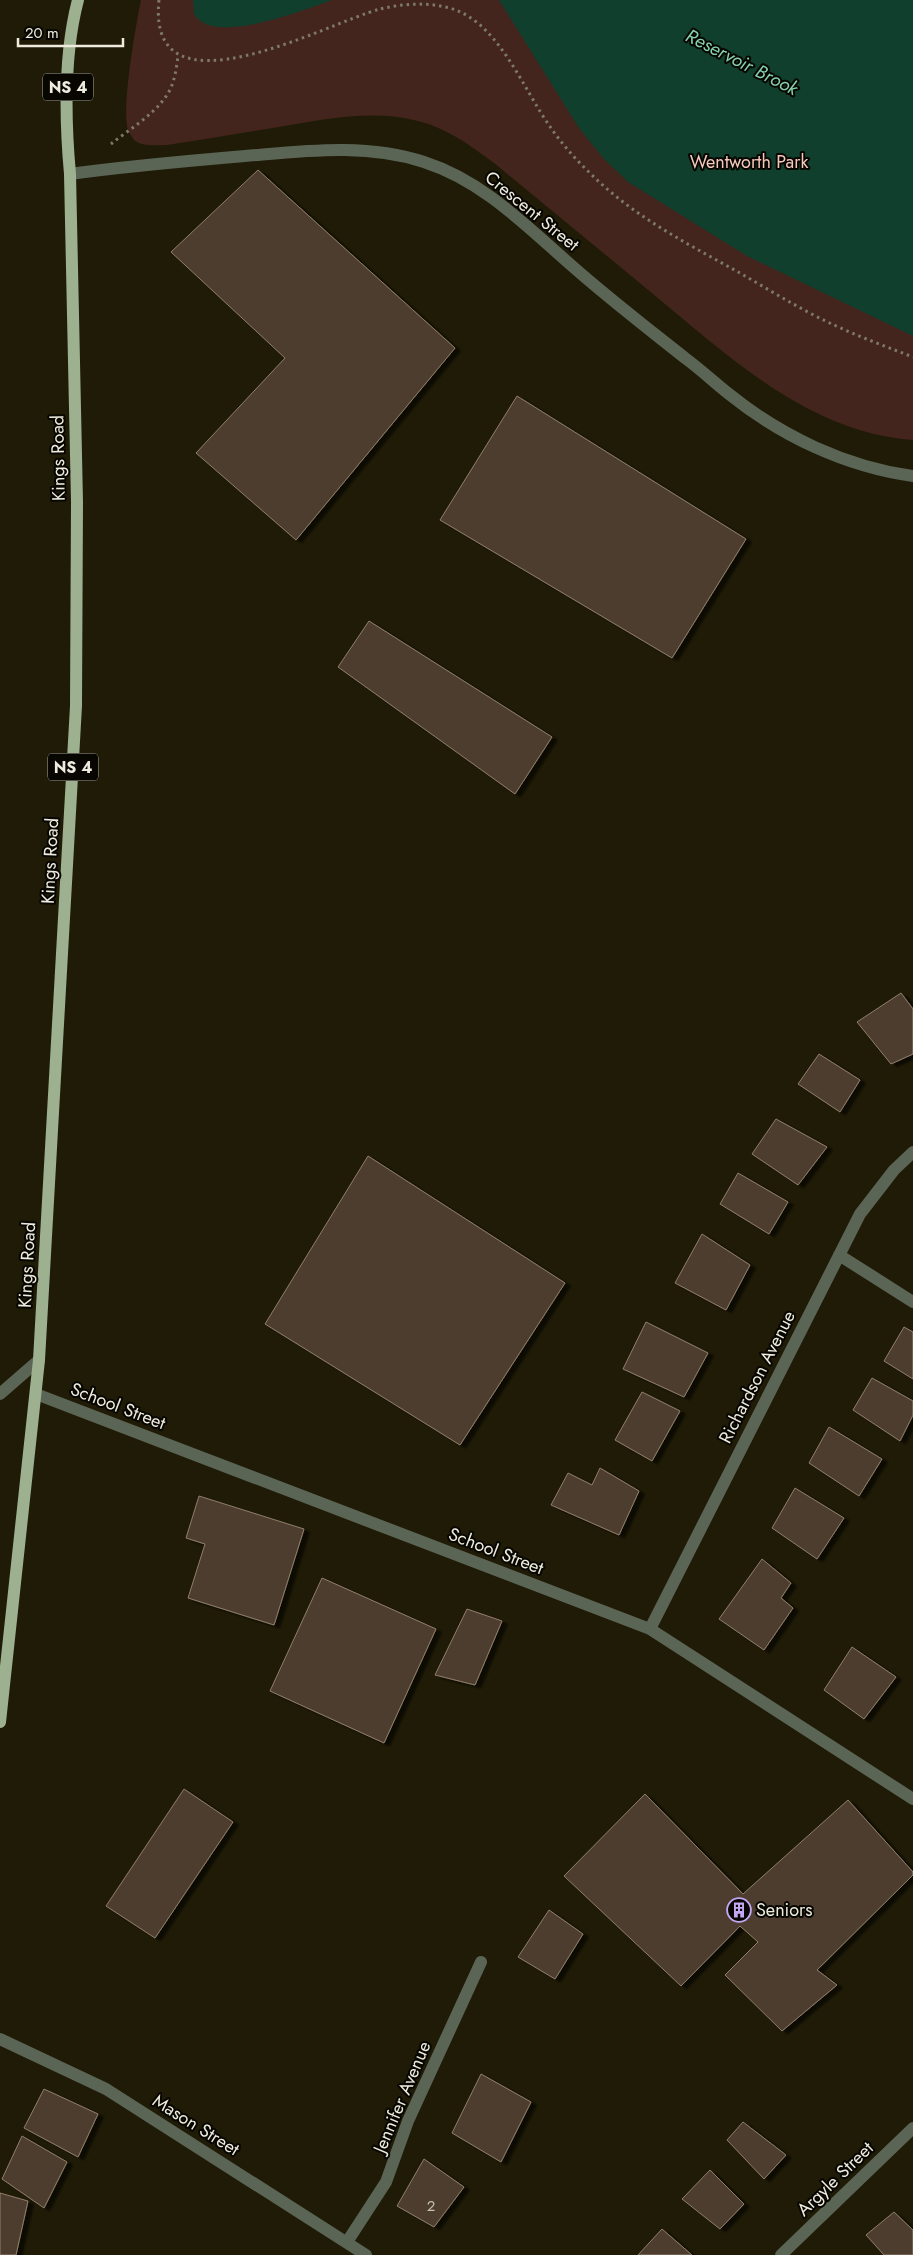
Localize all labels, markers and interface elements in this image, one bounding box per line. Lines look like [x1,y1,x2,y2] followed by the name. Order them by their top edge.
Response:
[18,15,122,47] scale bar
[25,22,59,44] text: 20 m
[681,22,804,102] water label: Reservoir Brook
[43,74,93,100] road number: NS 4
[690,149,808,175] park label: Wentworth Park
[479,165,585,258] street label: Crescent Street
[44,415,72,501] street label: Kings Road
[48,754,98,780] road number: NS 4
[35,817,65,905] street label: Kings Road
[12,1221,42,1309] street label: Kings Road
[712,1306,802,1448] street label: Richardson Avenue
[67,1376,170,1436] street label: School Street
[445,1521,548,1581] street label: School Street
[726,1897,752,1923] building icon: Seniors
[756,1897,813,1923] place label: Seniors
[366,2037,437,2159] street label: Jennifer Avenue
[148,2088,245,2162] street label: Mason Street
[791,2135,880,2222] street label: Argyle Street
[427,2195,435,2217] house number: 2

